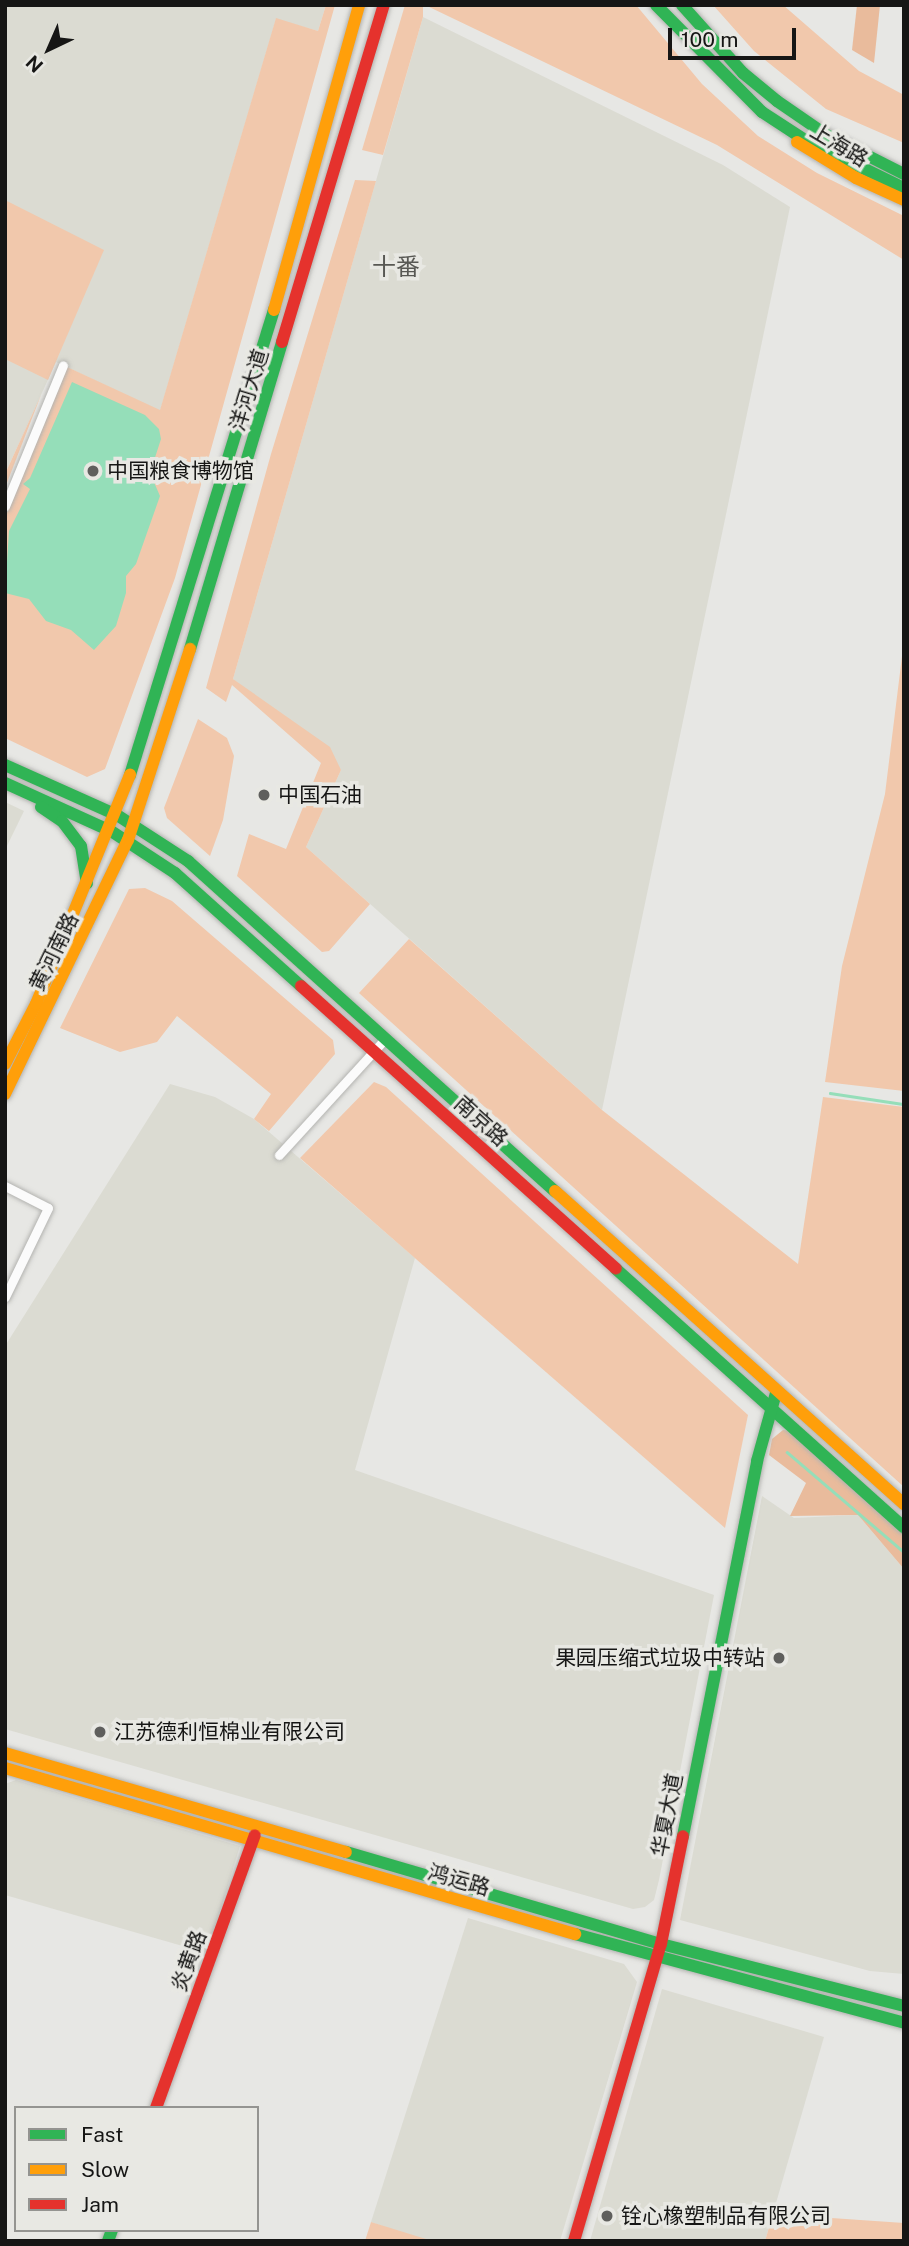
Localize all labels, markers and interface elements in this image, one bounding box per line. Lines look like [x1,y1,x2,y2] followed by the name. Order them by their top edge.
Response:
[14,14,84,84] north arrow
[671,14,799,58] scale bar
[681,27,738,52] text: 100 m
[21,51,47,77] text: N
[806,118,872,172] street label: 上海路
[372,253,420,281] district label: 十番
[225,346,273,434] street label: 洋河大道
[107,458,254,484] place label: 中国粮食博物馆
[85,463,101,479] marker: 中国粮食博物馆
[278,782,362,808] place label: 中国石油
[256,787,272,803] marker: 中国石油
[24,909,84,995] street label: 黄河南路
[449,1091,513,1151] street label: 南京路
[555,1645,765,1671] place label: 果园压缩式垃圾中转站
[771,1650,787,1666] marker: 果园压缩式垃圾中转站
[114,1719,345,1745] place label: 江苏德利恒棉业有限公司
[92,1724,108,1740] marker: 江苏德利恒棉业有限公司
[647,1771,687,1859] street label: 华夏大道
[425,1859,493,1901] street label: 鸿运路
[166,1927,212,1995] street label: 炎黄路
[14,2106,259,2232] legend
[81,2122,123,2147] text: Fast
[81,2157,129,2182] text: Slow
[81,2192,119,2217] text: Jam
[621,2203,831,2229] place label: 铨心橡塑制品有限公司
[599,2208,615,2224] marker: 铨心橡塑制品有限公司

